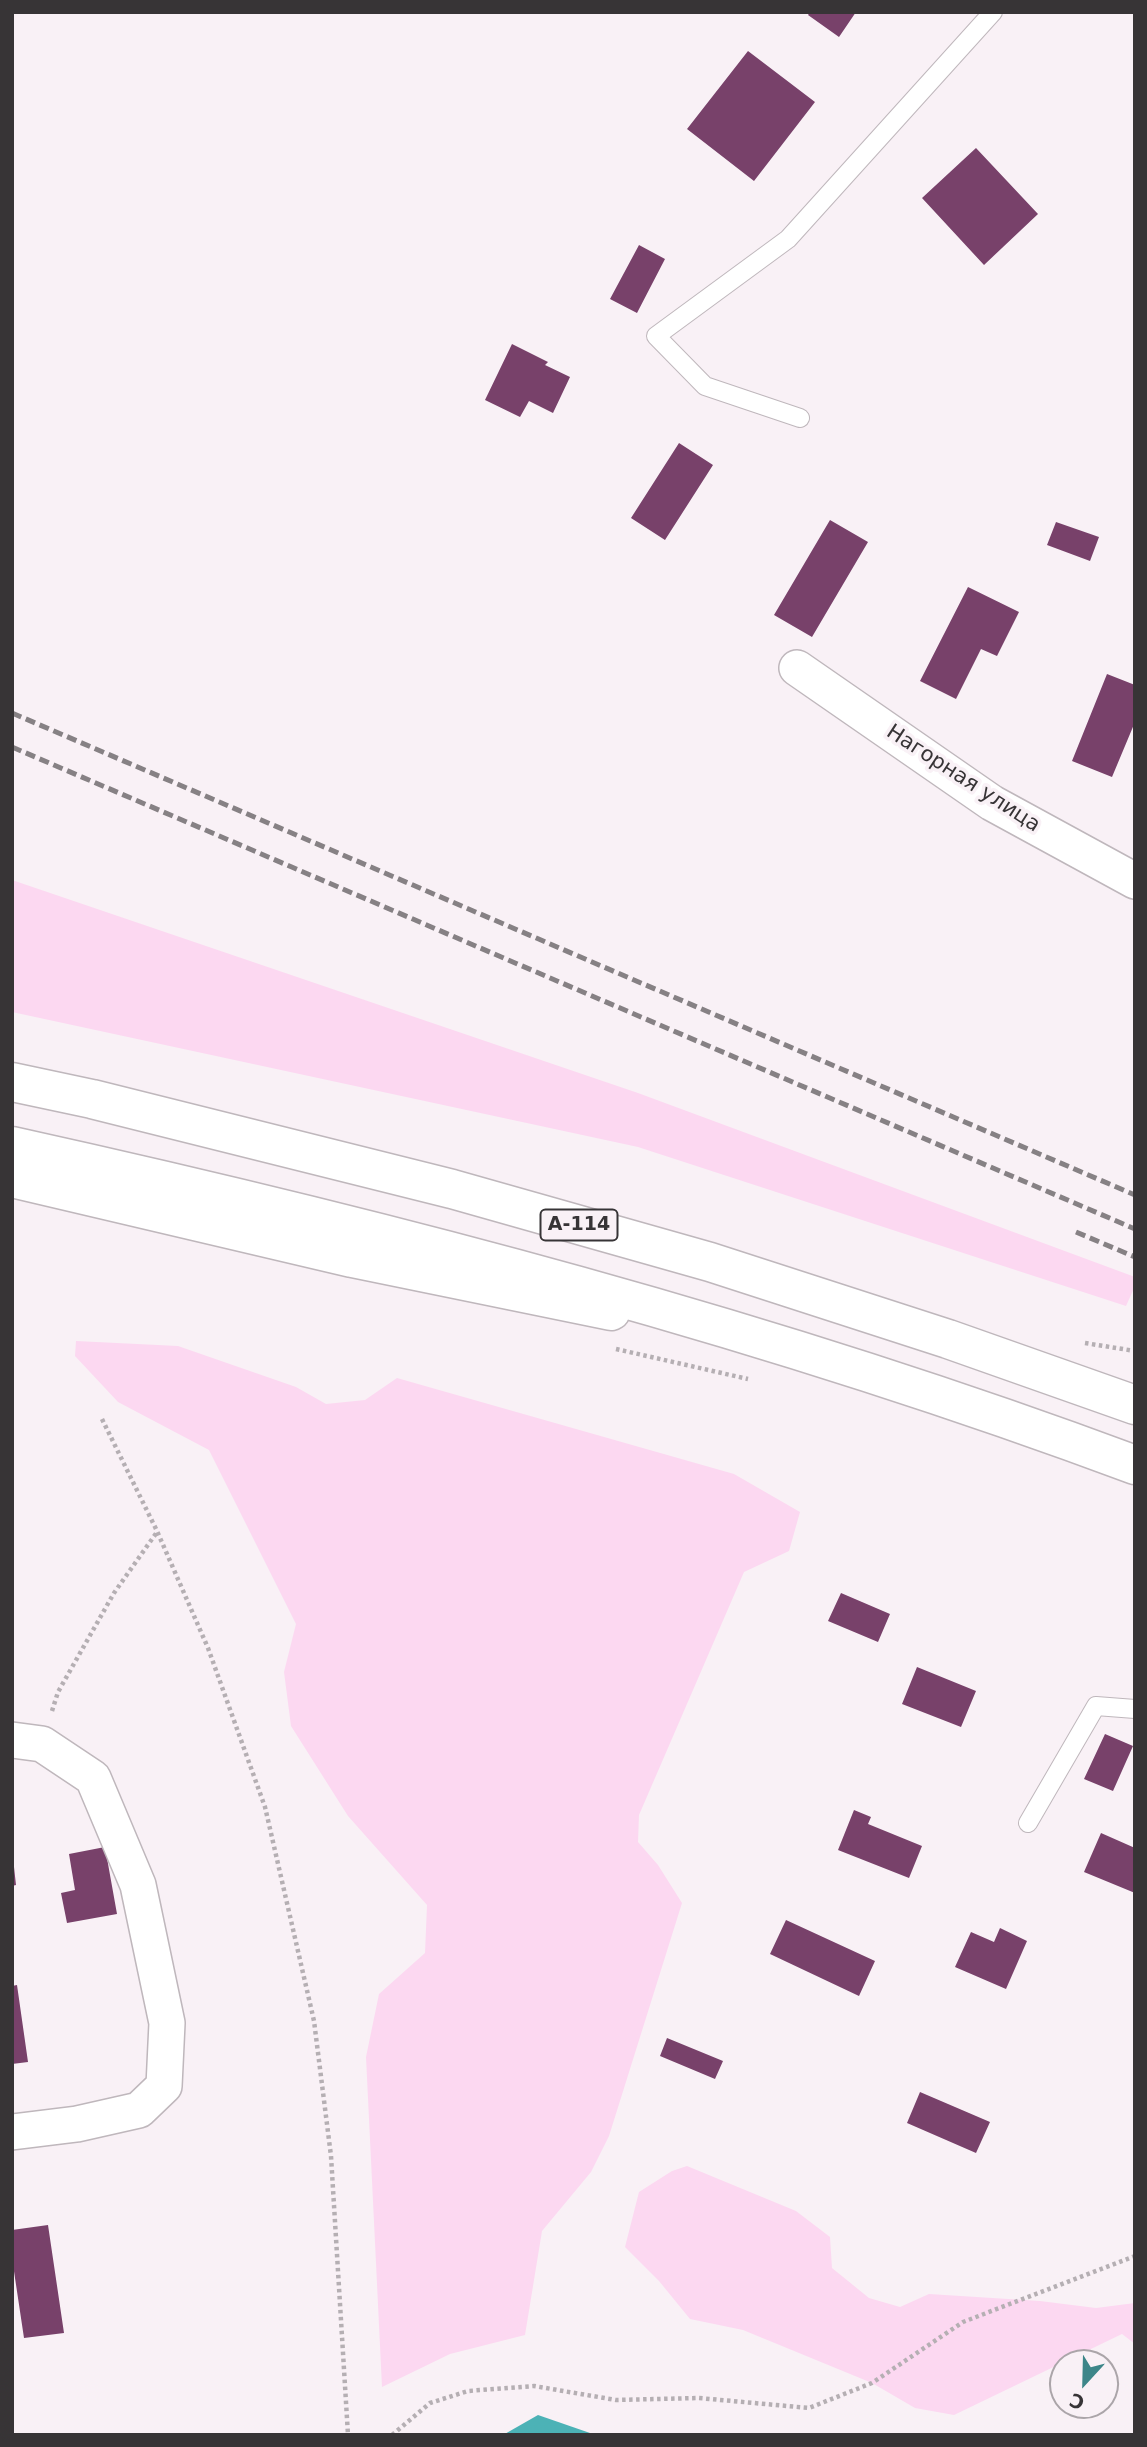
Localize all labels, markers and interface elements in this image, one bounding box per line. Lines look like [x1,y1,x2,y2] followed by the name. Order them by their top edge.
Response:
[881,720,1045,838] street label: Нагорная улица
[540,1210,618,1240] road number: А-114
[1049,2349,1119,2419] north arrow
[1066,2389,1087,2414] text: С

